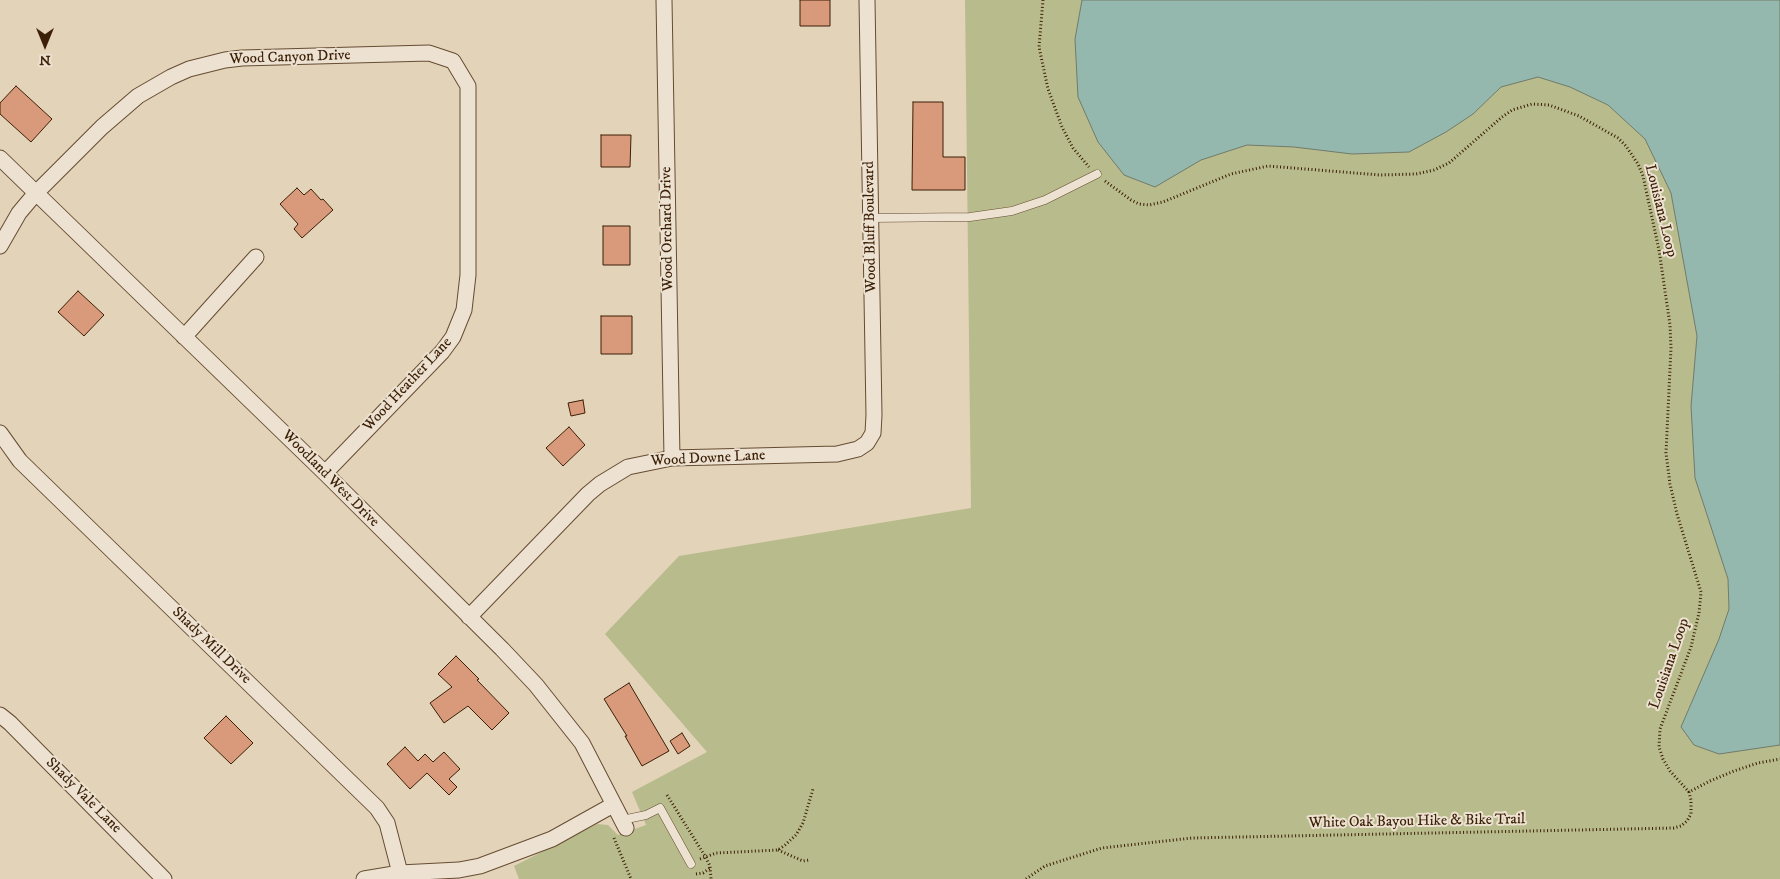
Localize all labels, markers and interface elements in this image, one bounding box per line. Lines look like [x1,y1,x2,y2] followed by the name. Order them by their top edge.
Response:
[20,20,70,70] north arrow
[229,47,351,69] street label: Wood Canyon Drive
[39,51,51,69] text: N
[861,161,881,293] street label: Wood Bluff Boulevard
[1640,163,1680,259] street label: Louisiana Loop
[658,166,678,292] street label: Wood Orchard Drive
[360,334,456,436] street label: Wood Heather Lane
[278,427,382,531] street label: Woodland West Drive
[650,447,766,471] street label: Wood Downe Lane
[168,604,254,688] street label: Shady Mill Drive
[1646,616,1694,712] street label: Louisiana Loop
[41,754,125,838] street label: Shady Vale Lane
[1309,811,1525,833] street label: White Oak Bayou Hike & Bike Trail

